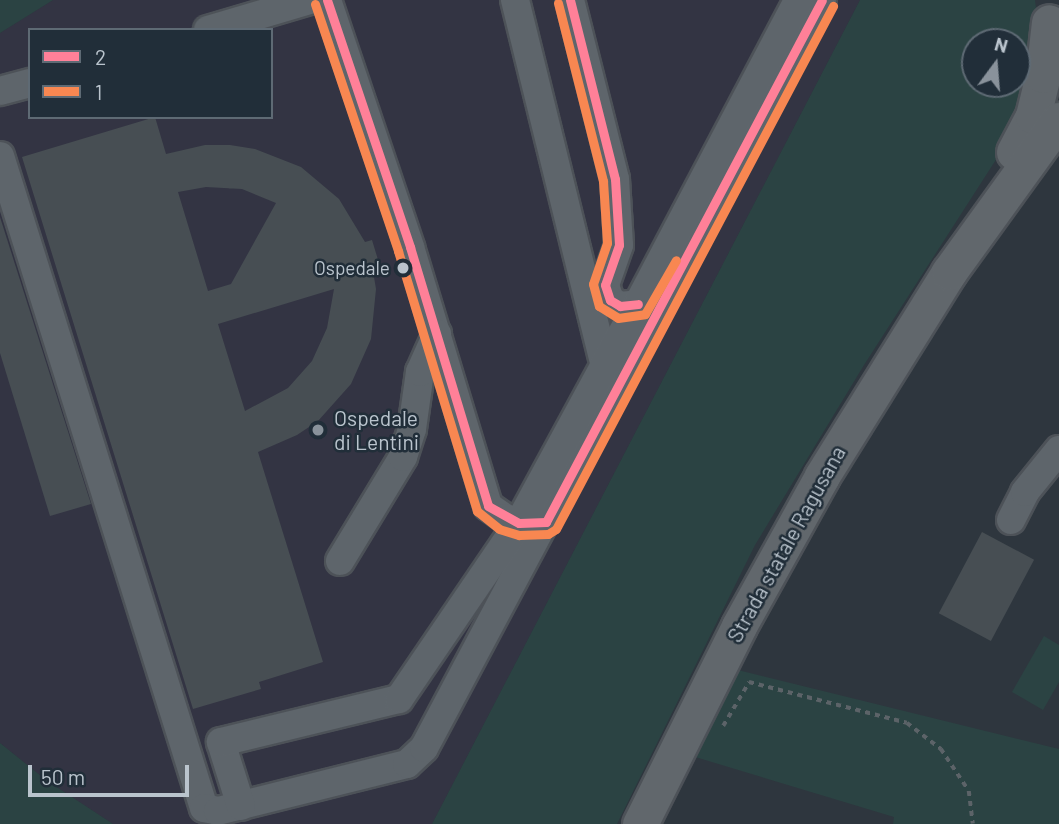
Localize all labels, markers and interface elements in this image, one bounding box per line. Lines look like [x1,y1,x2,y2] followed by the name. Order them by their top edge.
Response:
[28,28,273,119] legend
[961,28,1031,98] north arrow
[992,31,1011,57] text: N
[95,44,106,69] text: 2
[95,79,102,104] text: 1
[314,257,390,279] place label: Ospedale
[396,261,410,275] marker: Ospedale
[334,405,419,455] place label: Ospedale di Lentini
[308,420,328,440] marker: Ospedale di Lentini
[722,441,850,647] street label: Strada statale Ragusana
[32,750,192,794] scale bar
[41,764,85,789] text: 50 m

